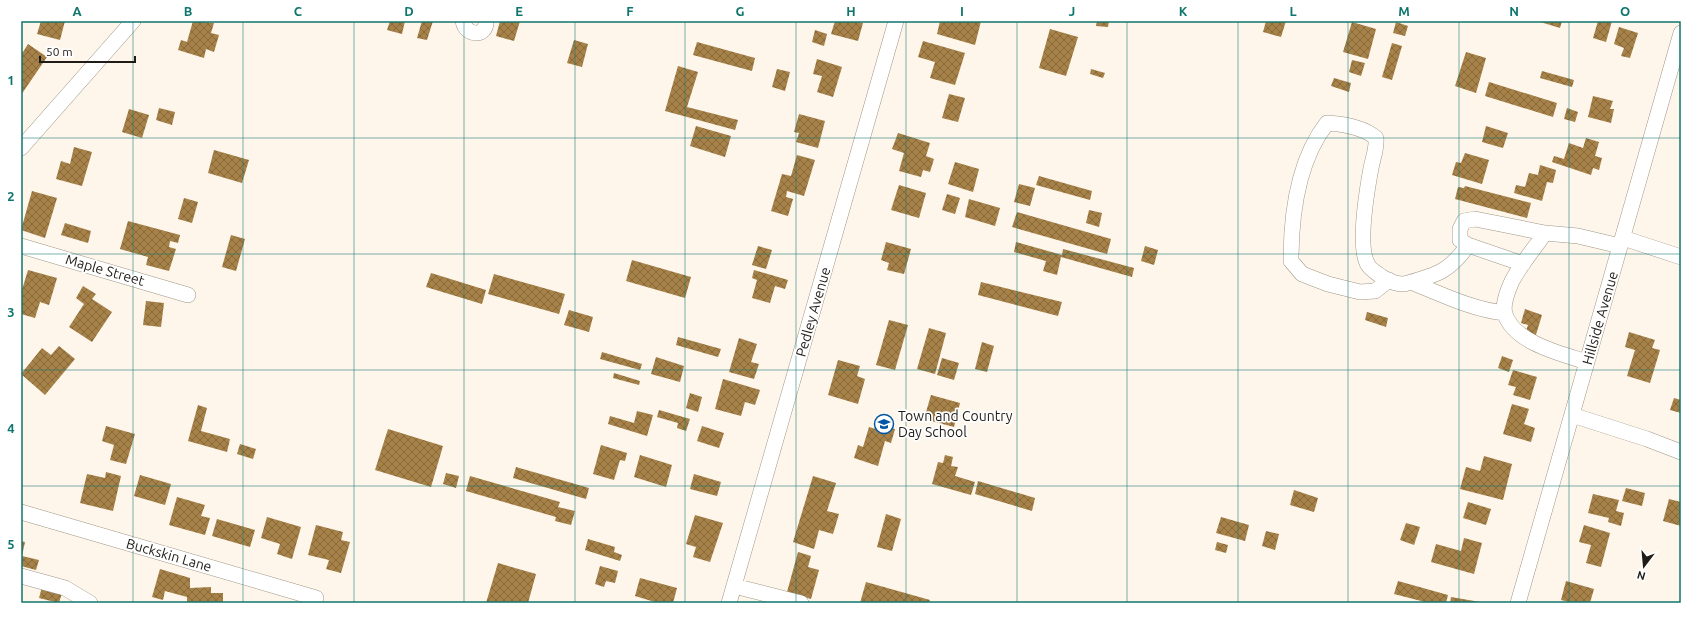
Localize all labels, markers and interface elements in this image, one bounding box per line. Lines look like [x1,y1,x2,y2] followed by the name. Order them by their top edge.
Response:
[72,4,82,18] text: A
[184,4,193,18] text: B
[294,4,303,18] text: C
[404,4,414,18] text: D
[515,4,523,18] text: E
[626,4,634,18] text: F
[736,4,745,18] text: G
[846,4,856,18] text: H
[960,4,964,18] text: I
[1069,4,1075,18] text: J
[1179,4,1188,18] text: K
[1289,4,1297,18] text: L
[1398,4,1410,18] text: M
[1509,4,1519,18] text: N
[1620,4,1630,18] text: O
[40,38,135,64] scale bar
[46,45,73,58] text: 50 m
[7,73,15,87] text: 1
[7,189,15,203] text: 2
[64,251,147,289] street label: Maple Street
[793,265,833,359] street label: Pedley Avenue
[1579,270,1621,366] street label: Hillside Avenue
[7,305,15,319] text: 3
[898,408,1013,440] place label: Town and Country Day School
[873,413,895,435] school or university icon: Town and Country Day School
[7,421,15,435] text: 4
[124,535,214,575] street label: Buckskin Lane
[7,537,15,551] text: 5
[1624,546,1664,586] north arrow
[1636,569,1647,583] text: N

